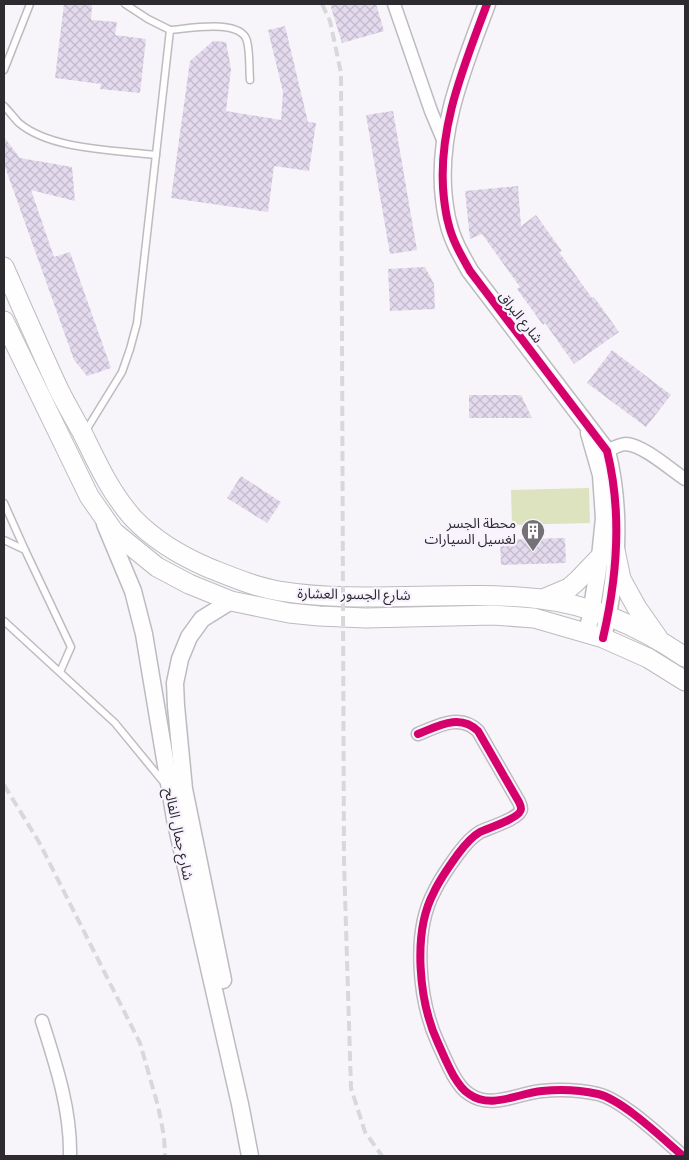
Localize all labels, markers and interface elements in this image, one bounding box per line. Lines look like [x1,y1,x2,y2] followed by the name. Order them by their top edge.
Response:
[493,287,547,348] street label: شارع البراق
[425,514,516,548] place label: محطة الجسر لغسيل السيارات
[520,518,546,552] building icon: محطة الجسر لغسيل السيارات
[297,584,411,606] street label: شارع الجسور العشارة
[158,786,198,882] street label: شارع جمال الفالح

